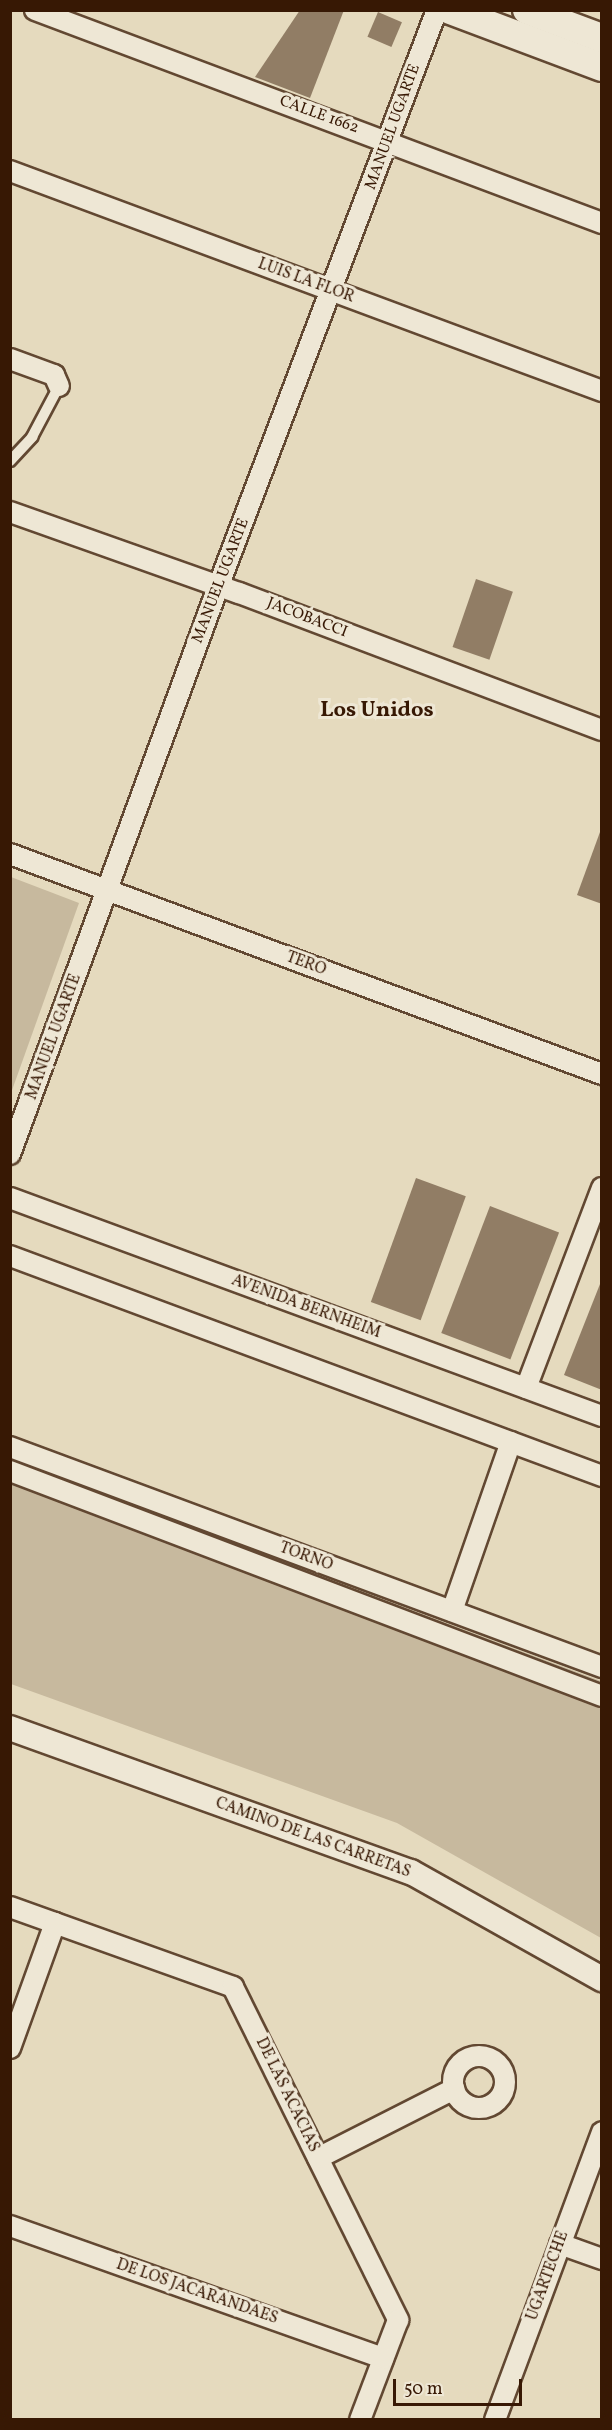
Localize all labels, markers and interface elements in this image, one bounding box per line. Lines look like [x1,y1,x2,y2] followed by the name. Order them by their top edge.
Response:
[361,62,425,192] street label: MANUEL UGARTE
[277,92,361,138] street label: CALLE 1662
[255,255,357,307] street label: LUIS LA FLOR
[188,516,254,646] street label: MANUEL UGARTE
[264,594,350,642] street label: JACOBACCI
[320,698,434,724] district label: Los Unidos
[283,948,329,980] street label: TERO
[22,972,86,1102] street label: MANUEL UGARTE
[229,1271,383,1343] street label: AVENIDA BERNHEIM
[277,1539,335,1575] street label: TORNO
[213,1794,413,1882] street label: CAMINO DE LAS CARRETAS
[251,2035,323,2155] street label: DE LAS ACACIAS
[523,2229,573,2323] street label: UGARTECHE
[114,2255,280,2329] street label: DE LOS JACARANDAES
[396,2367,525,2405] scale bar
[404,2377,443,2402] text: 50 m

